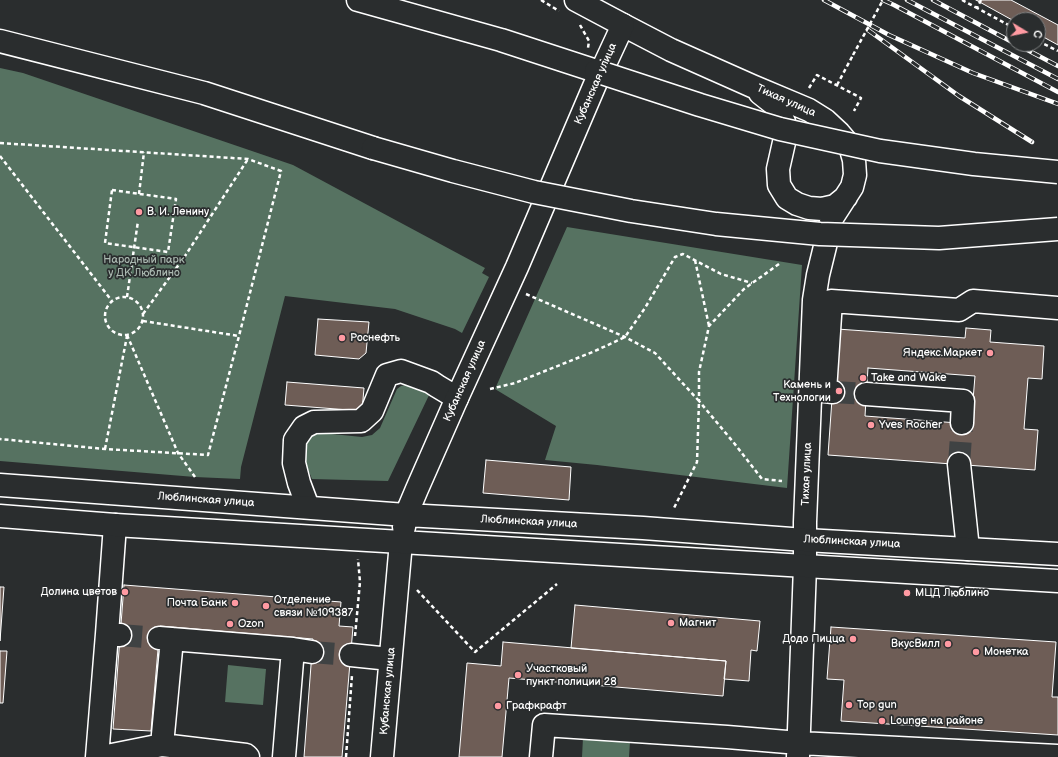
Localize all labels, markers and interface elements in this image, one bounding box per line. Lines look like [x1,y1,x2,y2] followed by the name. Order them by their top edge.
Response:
[1006,12,1046,52] north arrow
[1030,29,1044,39] text: С
[572,41,620,127] street label: Кубанская улица
[754,82,818,120] street label: Тихая улица
[147,205,209,219] place label: В. И. Ленину
[134,207,144,217] marker: В. И. Ленину
[103,253,185,279] park label: Народный парк у ДК Люблино
[350,331,400,345] place label: Роснефть
[337,333,347,343] marker: Роснефть
[441,338,489,424] street label: Кубанская улица
[903,346,982,360] place label: Яндекс.Маркет
[985,348,995,358] marker: Яндекс.Маркет
[871,371,946,385] place label: Take and Wake
[858,373,868,383] marker: Take and Wake
[773,378,831,404] place label: Камень и Технологии
[834,386,844,396] marker: Камень и Технологии
[879,418,942,432] place label: Yves Rocher
[866,420,876,430] marker: Yves Rocher
[799,442,815,506] street label: Тихая улица
[157,490,255,510] street label: Люблинская улица
[480,513,578,531] street label: Люблинская улица
[803,533,901,551] street label: Люблинская улица
[41,585,117,599] place label: Долина цветов
[915,586,989,600] place label: МЦД Люблино
[120,587,130,597] marker: Долина цветов
[902,588,912,598] marker: МЦД Люблино
[274,593,353,619] place label: Отделение связи №109387
[167,596,227,610] place label: Почта Банк
[230,598,240,608] marker: Почта Банк
[261,601,271,611] marker: Отделение связи №109387
[679,616,716,630] place label: Магнит
[238,617,264,631] place label: Ozon
[666,618,676,628] marker: Магнит
[225,619,235,629] marker: Ozon
[783,632,845,646] place label: Додо Пицца
[848,634,858,644] marker: Додо Пицца
[891,637,940,651] place label: ВкусВилл
[943,639,953,649] marker: ВкусВилл
[984,645,1029,659] place label: Монетка
[378,647,398,735] street label: Кубанская улица
[971,647,981,657] marker: Монетка
[526,662,617,688] place label: Участковый пункт полиции 28
[513,670,523,680] marker: Участковый пункт полиции 28
[857,698,897,712] place label: Top gun
[506,699,567,713] place label: Графкрафт
[844,700,854,710] marker: Top gun
[493,701,503,711] marker: Графкрафт
[890,714,983,728] place label: Lounge на районе
[877,716,887,726] marker: Lounge на районе

